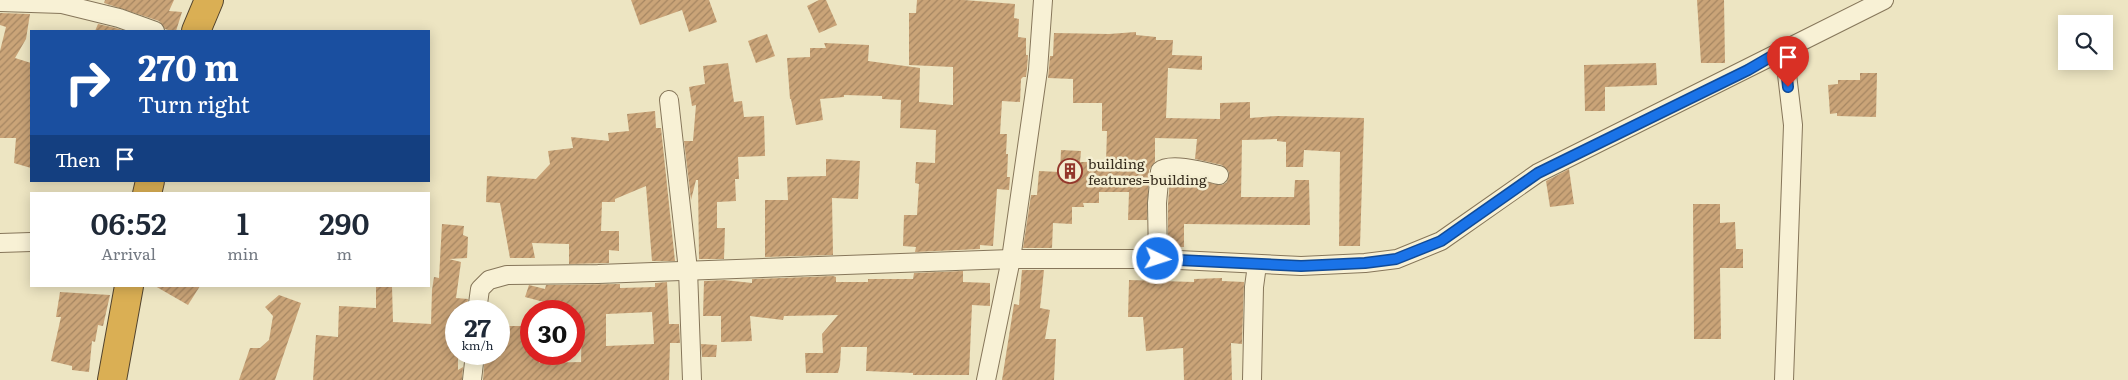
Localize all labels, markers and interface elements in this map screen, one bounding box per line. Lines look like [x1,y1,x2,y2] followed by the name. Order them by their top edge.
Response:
[2058,15,2113,70] map controls
[2058,15,2113,70] button: search
[1767,36,1809,87] pin
[138,40,239,92] text: 270 m
[1774,43,1802,71] icon: arrive
[55,50,120,115] icon: right
[138,87,250,120] text: Turn right
[55,145,101,173] text: Then
[111,145,139,173] icon: arrive
[1088,153,1207,189] place label: building features=building
[1057,158,1083,184] building icon: building features=building
[90,200,167,244] text: 06:52
[237,200,249,244] text: 1
[319,200,369,244] text: 290
[1131,232,1183,284] position arrow
[101,241,156,265] text: Arrival
[227,241,259,265] text: min
[337,241,352,265] text: m
[520,300,585,365] speed limit sign: 30
[464,308,491,345] text: 27
[462,336,493,354] text: km/h

